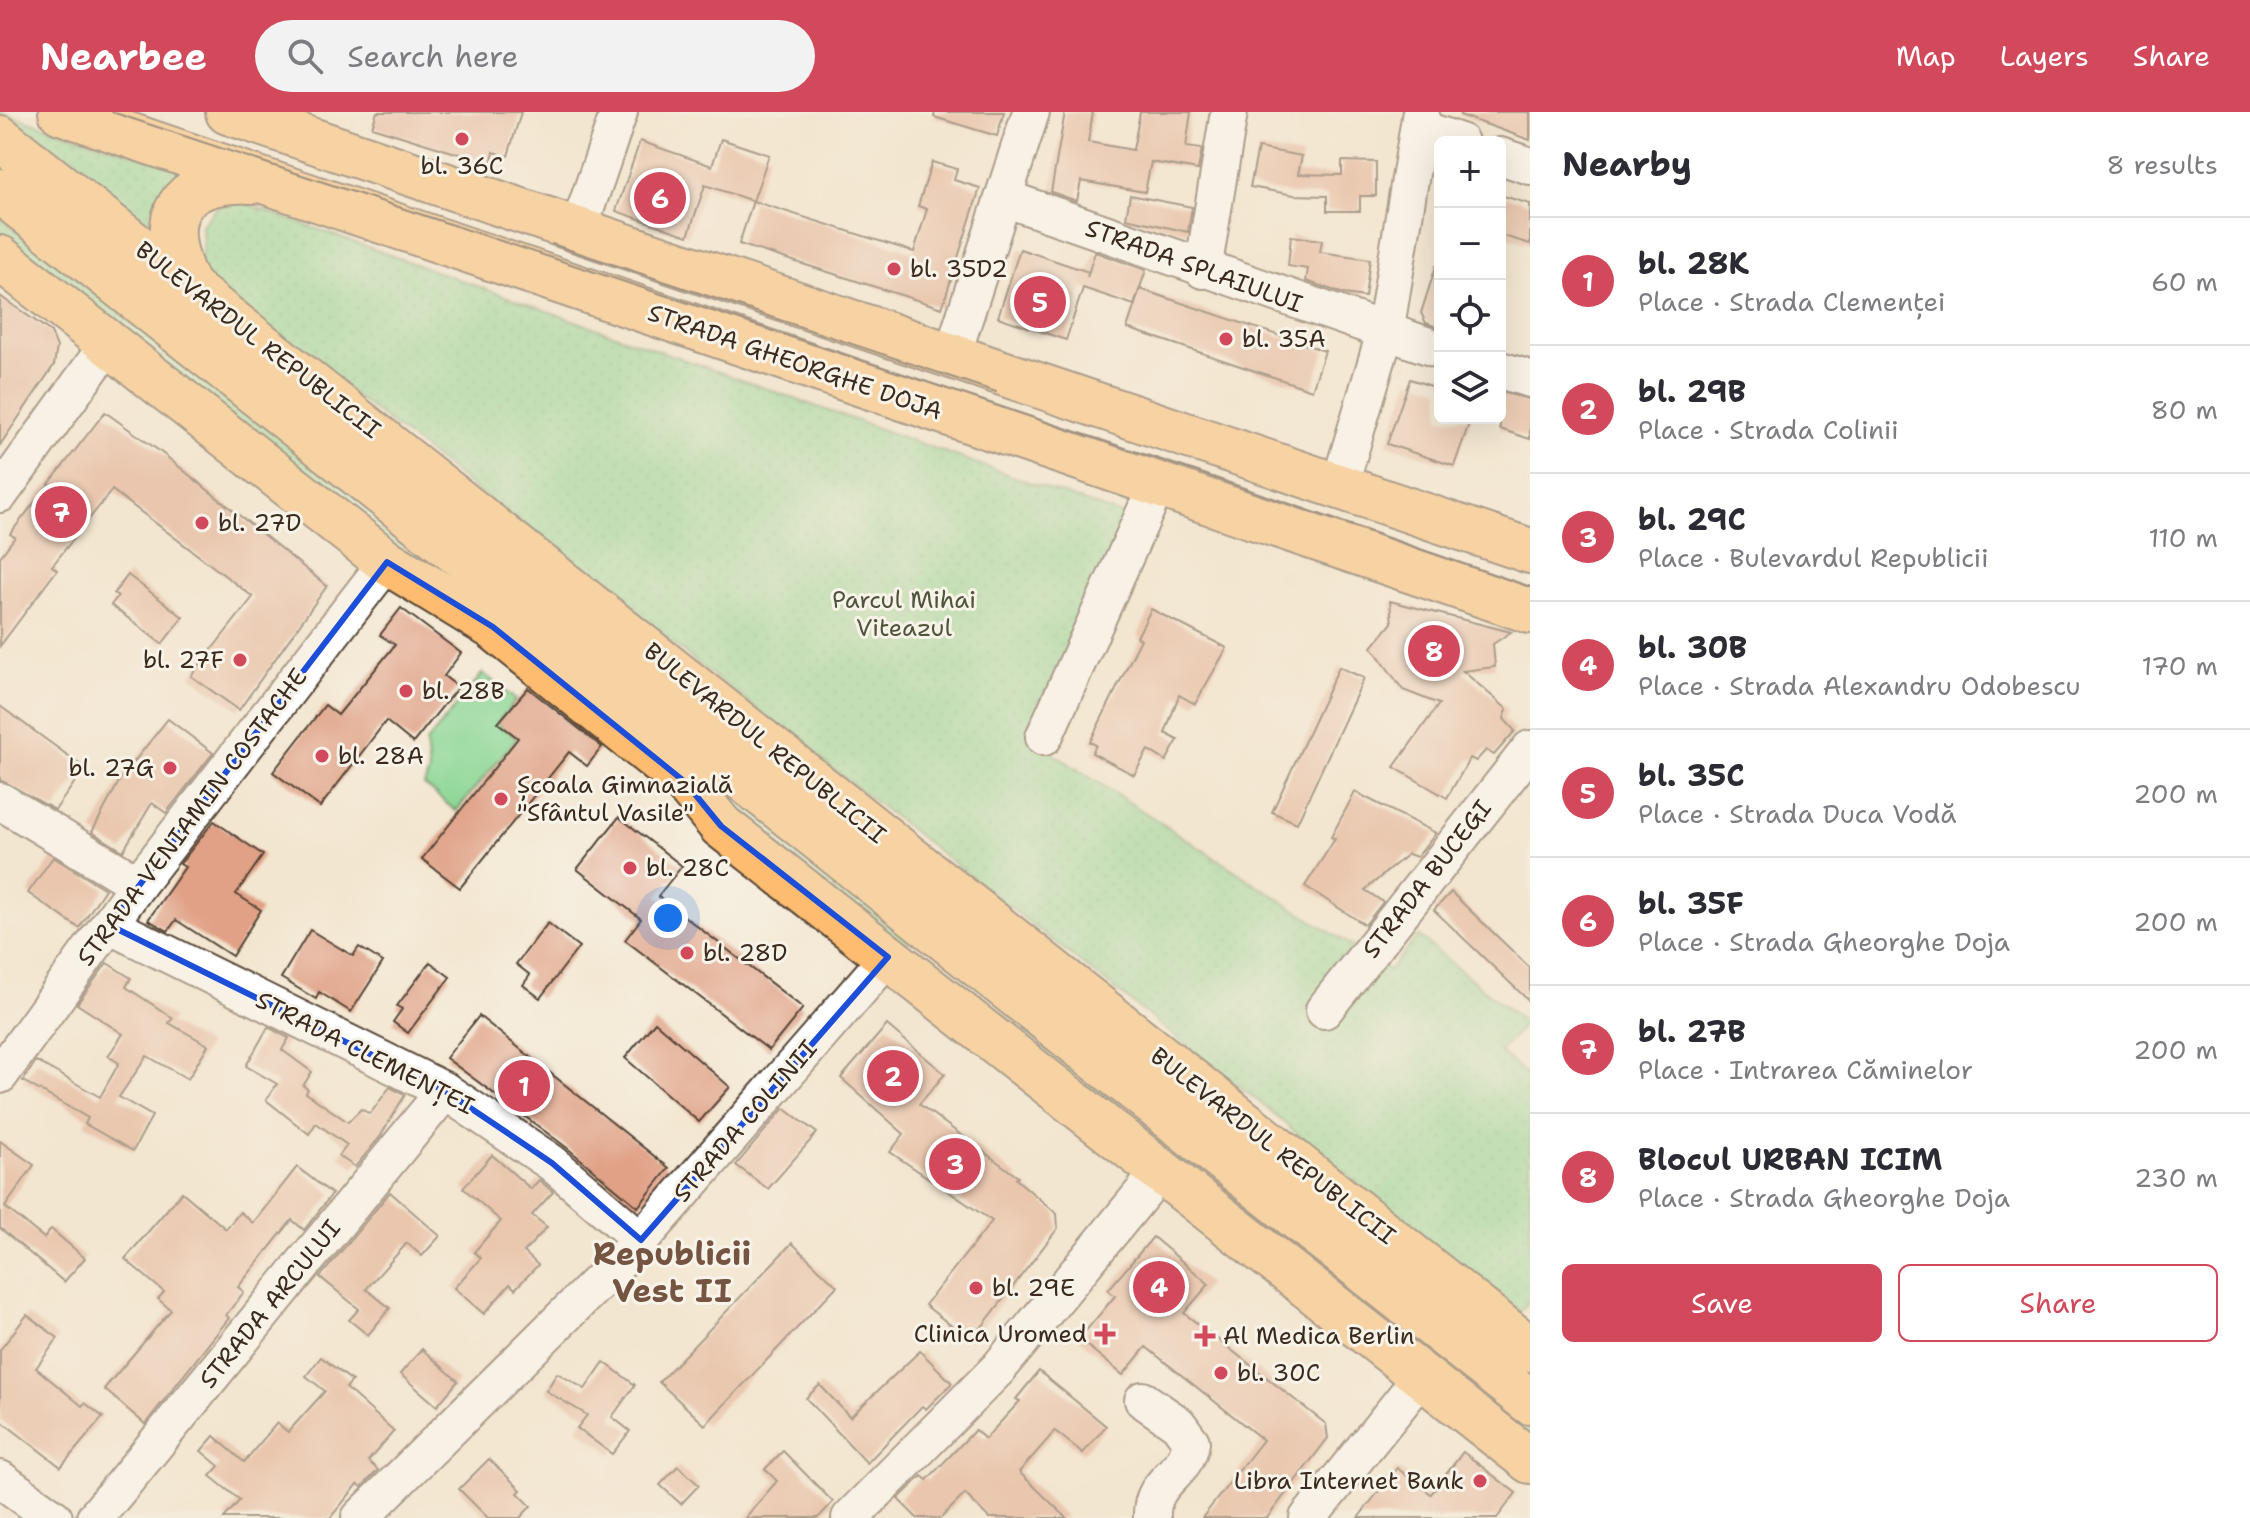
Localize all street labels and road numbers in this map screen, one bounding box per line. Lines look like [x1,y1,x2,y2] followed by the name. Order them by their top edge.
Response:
[1081,212,1307,320] street label: STRADA SPLAIULUI
[129,234,387,446] street label: BULEVARDUL REPUBLICII
[644,297,946,427] street label: STRADA GHEORGHE DOJA
[637,635,893,851] street label: BULEVARDUL REPUBLICII
[70,662,314,972] street label: STRADA VENIAMIN COSTACHE
[1355,793,1499,965] street label: STRADA BUCEGI
[250,984,480,1122] street label: STRADA CLEMENȚEI
[666,1033,824,1209] street label: STRADA COLINII
[1144,1040,1402,1252] street label: BULEVARDUL REPUBLICII
[192,1213,348,1395] street label: STRADA ARCULUI

